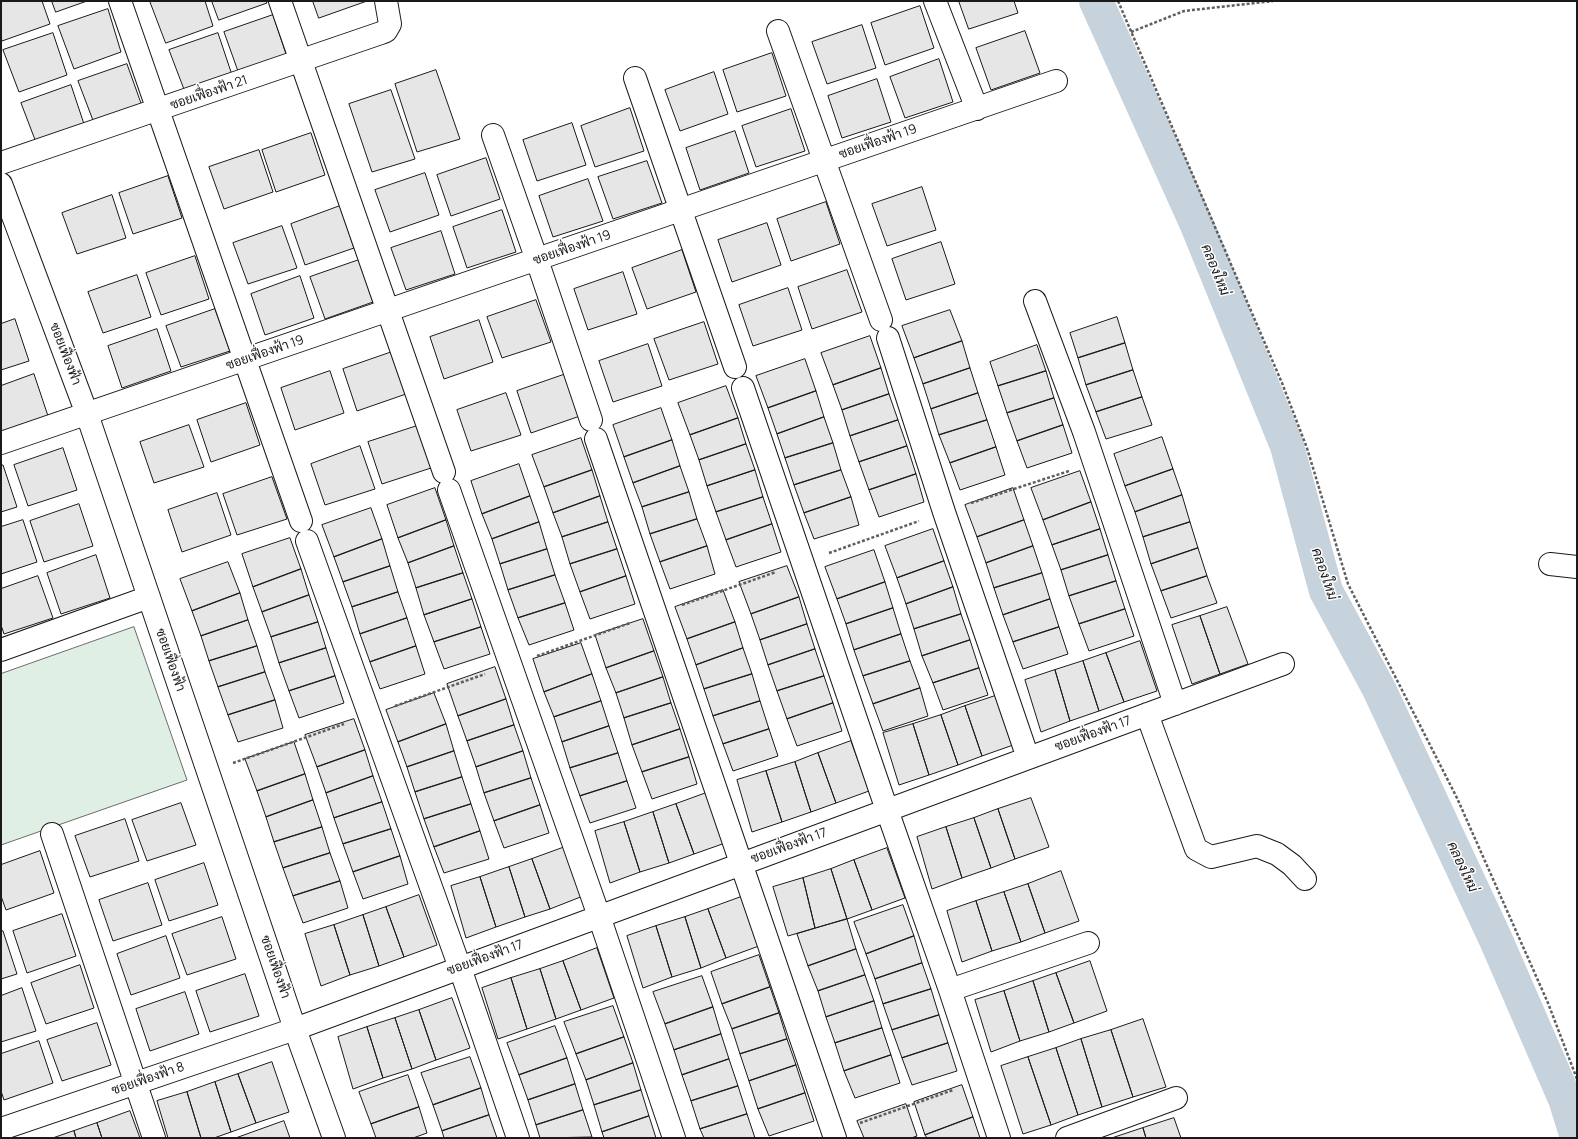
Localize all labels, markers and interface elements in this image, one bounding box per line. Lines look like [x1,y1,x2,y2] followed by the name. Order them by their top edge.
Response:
[168,72,250,114] street label: ซอยเฟื่องฟ้า 21
[837,121,919,163] street label: ซอยเฟื่องฟ้า 19
[531,227,613,269] street label: ซอยเฟื่องฟ้า 19
[1197,242,1233,298] water label: คลองใหม่
[46,321,84,387] street label: ซอยเฟื่องฟ้า
[224,332,306,374] street label: ซอยเฟื่องฟ้า 19
[1307,546,1341,602] water label: คลองใหม่
[152,626,188,694] street label: ซอยเฟื่องฟ้า
[1053,713,1133,755] street label: ซอยเฟื่องฟ้า 17
[749,825,829,867] street label: ซอยเฟื่องฟ้า 17
[1443,839,1481,895] water label: คลองใหม่
[257,933,293,1001] street label: ซอยเฟื่องฟ้า
[445,937,525,979] street label: ซอยเฟื่องฟ้า 17
[110,1059,186,1099] street label: ซอยเฟื่องฟ้า 8

